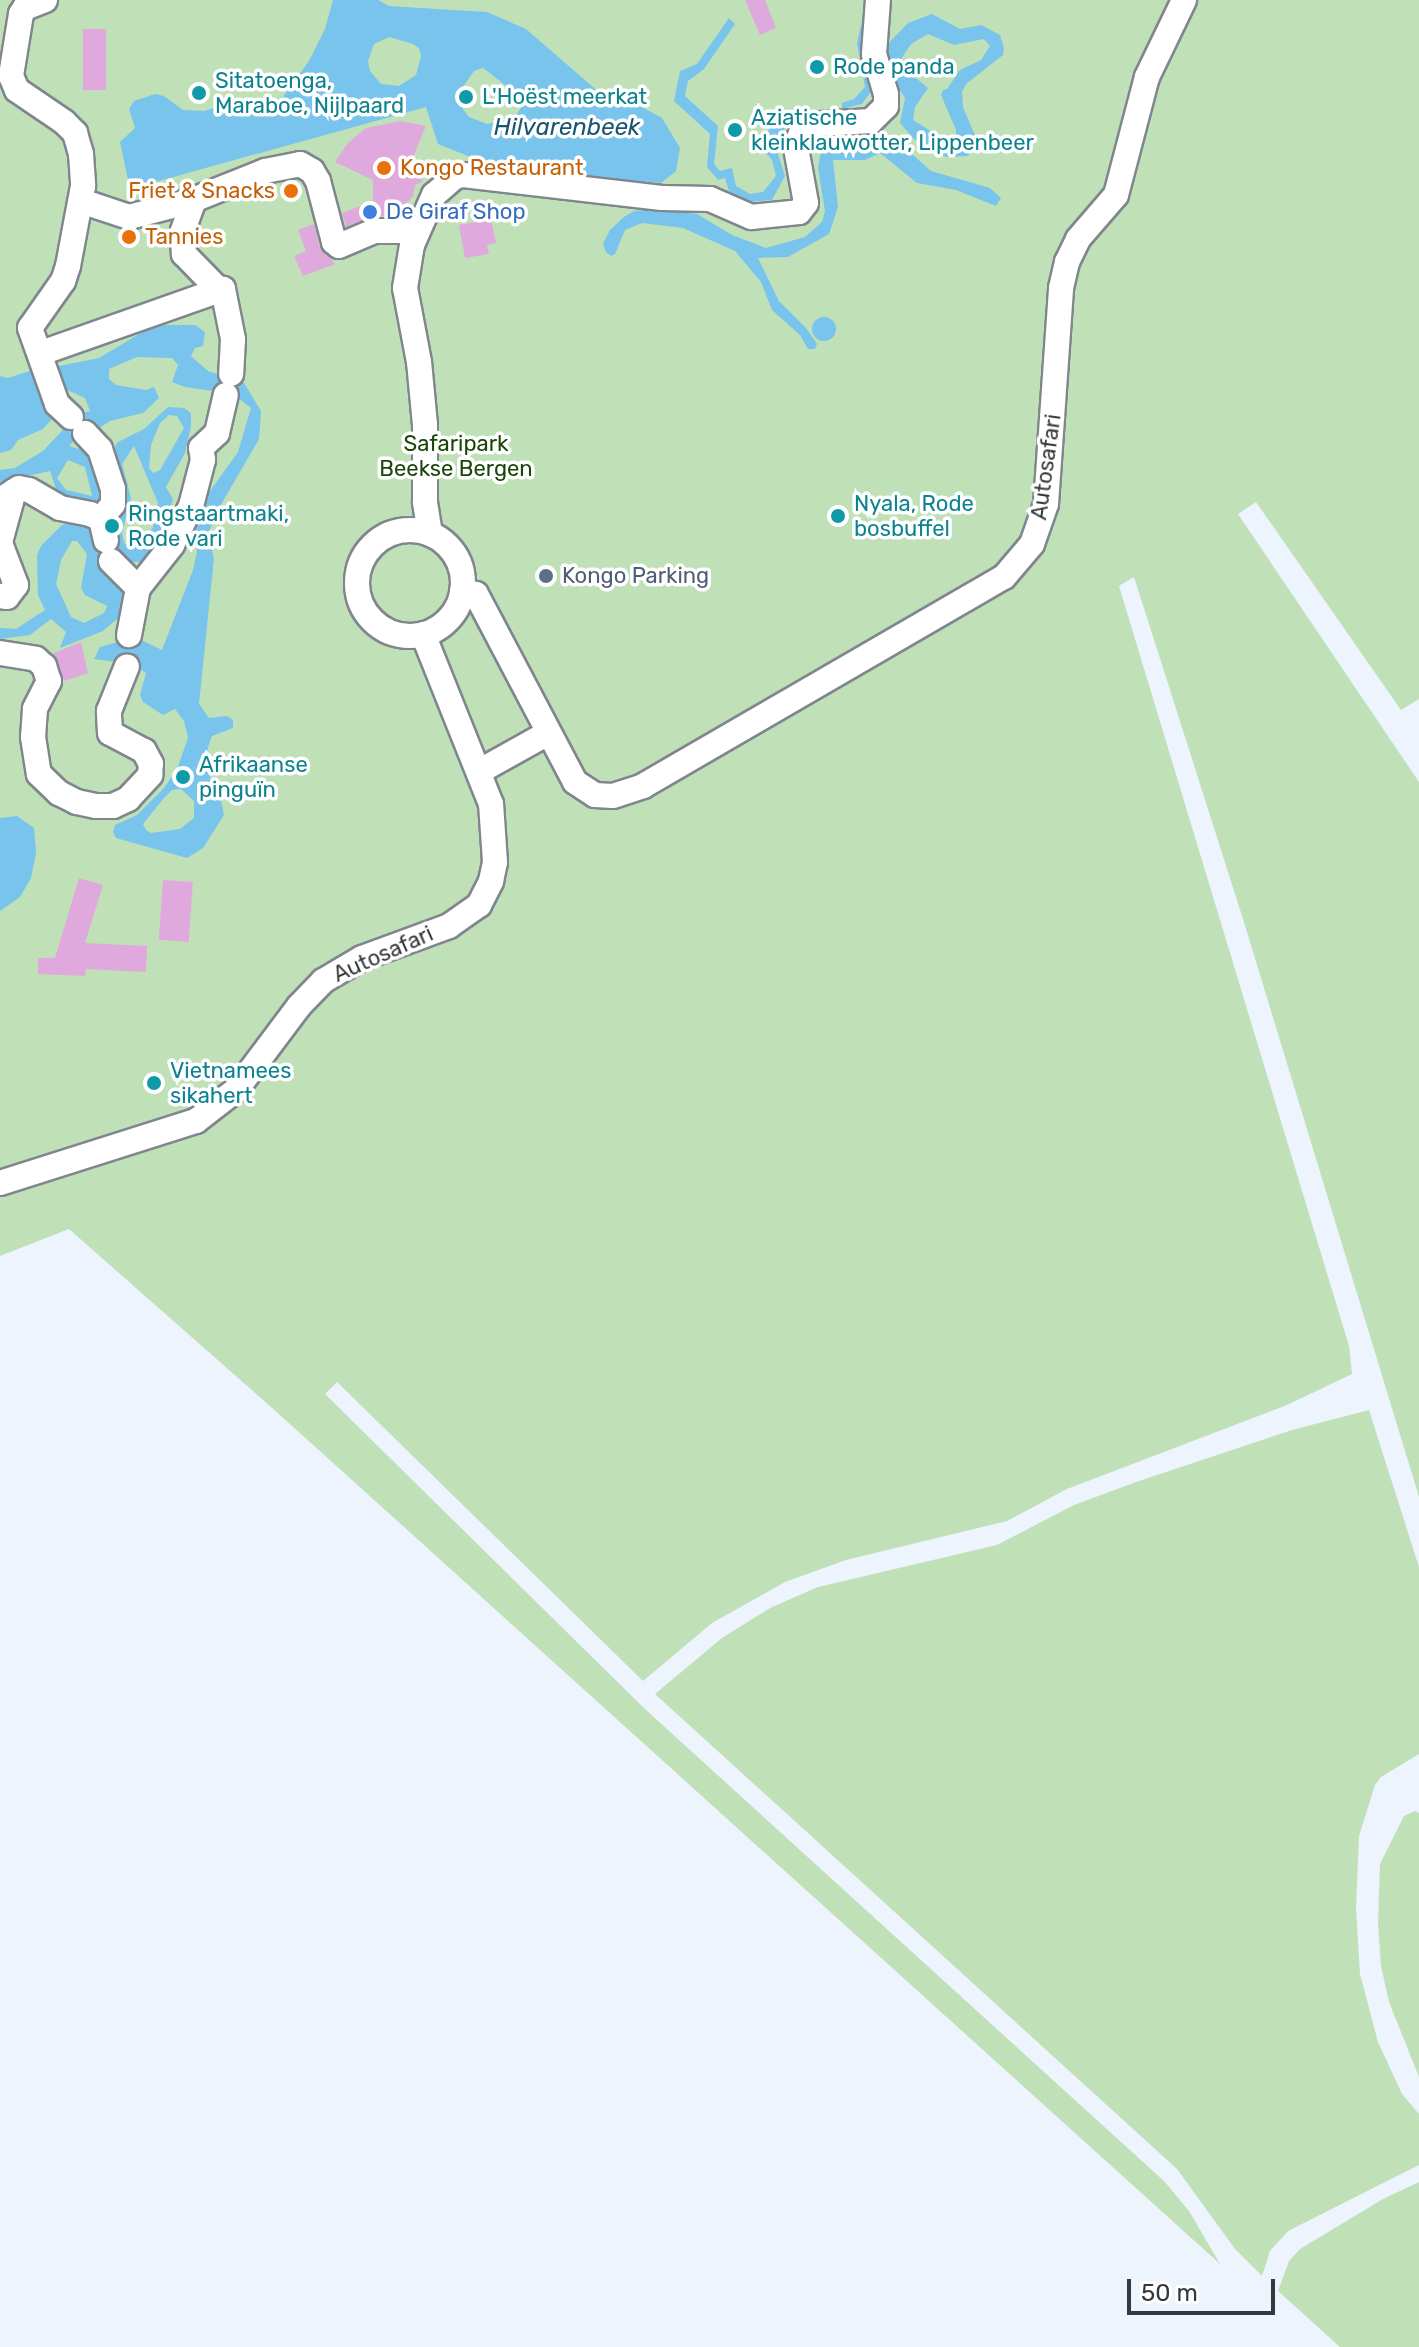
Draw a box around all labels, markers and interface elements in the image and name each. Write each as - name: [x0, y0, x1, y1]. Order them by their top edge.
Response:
- place label: Rode panda: [833, 54, 955, 80]
- marker: Rode panda: [808, 58, 826, 76]
- place label: Sitatoenga, Maraboe, Nijlpaard: [215, 67, 404, 118]
- marker: Sitatoenga, Maraboe, Nijlpaard: [190, 84, 208, 102]
- place label: L'Hoëst meerkat: [482, 84, 647, 110]
- marker: L'Hoëst meerkat: [457, 88, 475, 106]
- place label: Aziatische kleinklauwotter, Lippenbeer: [751, 104, 1034, 156]
- water label: Hilvarenbeek: [494, 114, 640, 142]
- marker: Aziatische kleinklauwotter, Lippenbeer: [726, 121, 744, 139]
- place label: Kongo Restaurant: [400, 155, 584, 181]
- marker: Kongo Restaurant: [375, 159, 393, 177]
- place label: Friet & Snacks: [128, 178, 275, 204]
- marker: Friet & Snacks: [282, 182, 300, 200]
- place label: De Giraf Shop: [386, 199, 526, 225]
- marker: De Giraf Shop: [361, 203, 379, 221]
- place label: Tannies: [145, 224, 223, 250]
- marker: Tannies: [120, 228, 138, 246]
- street label: Autosafari: [1026, 412, 1066, 522]
- park label: Safaripark Beekse Bergen: [379, 430, 533, 482]
- place label: Nyala, Rode bosbuffel: [854, 490, 974, 542]
- place label: Ringstaartmaki, Rode vari: [128, 500, 289, 552]
- marker: Nyala, Rode bosbuffel: [829, 507, 847, 525]
- marker: Ringstaartmaki, Rode vari: [103, 517, 121, 535]
- place label: Kongo Parking: [562, 563, 709, 589]
- marker: Kongo Parking: [537, 567, 555, 585]
- place label: Afrikaanse pinguïn: [199, 751, 308, 802]
- marker: Afrikaanse pinguïn: [174, 768, 192, 786]
- street label: Autosafari: [329, 920, 437, 988]
- place label: Vietnamees sikahert: [170, 1057, 291, 1108]
- marker: Vietnamees sikahert: [145, 1074, 163, 1092]
- scale bar: [1131, 2263, 1279, 2313]
- text: 50 m: [1141, 2279, 1198, 2307]

